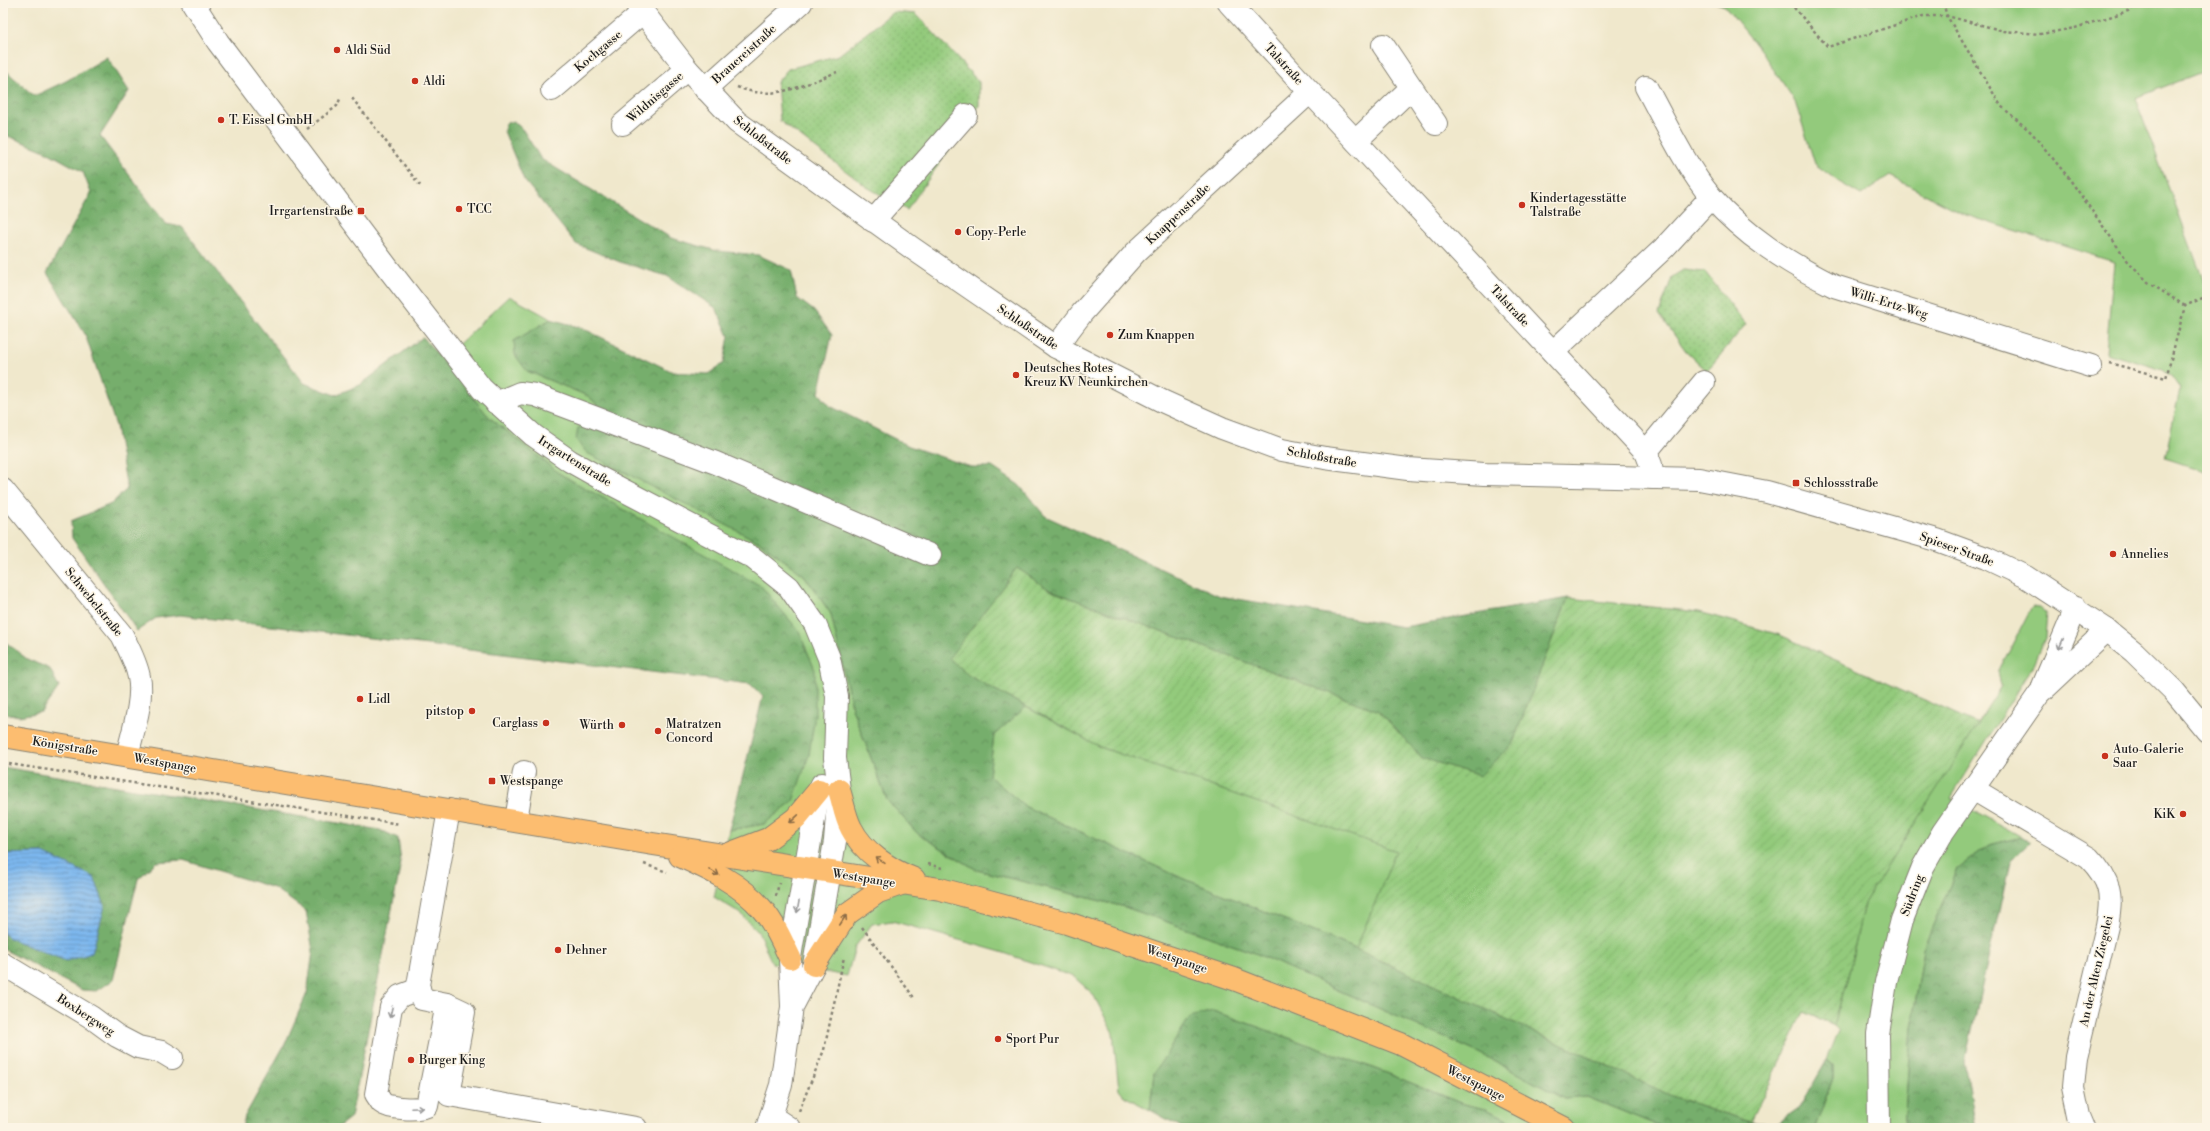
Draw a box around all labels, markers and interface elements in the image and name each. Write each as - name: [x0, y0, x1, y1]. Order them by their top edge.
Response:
- street label: Brauereistraße: [708, 22, 780, 88]
- street label: Kochgasse: [572, 27, 625, 76]
- street label: Talstraße: [1261, 40, 1306, 88]
- place label: Aldi Süd: [344, 43, 391, 58]
- marker: Aldi Süd: [332, 45, 342, 55]
- street label: Wildnisgasse: [623, 69, 687, 127]
- place label: Aldi: [422, 74, 446, 89]
- marker: Aldi: [410, 76, 420, 86]
- place label: T. Eissel GmbH: [229, 113, 313, 128]
- street label: Schloßstraße: [730, 113, 795, 168]
- marker: T. Eissel GmbH: [216, 115, 226, 125]
- street label: Knappenstraße: [1143, 181, 1214, 248]
- place label: Kindertagesstätte Talstraße: [1530, 191, 1626, 220]
- marker: Kindertagesstätte Talstraße: [1517, 200, 1527, 210]
- place label: TCC: [467, 202, 492, 217]
- place label: Irrgartenstraße: [269, 204, 353, 219]
- marker: TCC: [454, 204, 464, 214]
- marker: Irrgartenstraße: [356, 206, 366, 216]
- place label: Copy-Perle: [966, 225, 1026, 240]
- marker: Copy-Perle: [953, 227, 963, 237]
- street label: Talstraße: [1487, 283, 1532, 330]
- street label: Willi-Ertz-Weg: [1847, 284, 1930, 323]
- street label: Schloßstraße: [994, 301, 1061, 353]
- place label: Zum Knappen: [1118, 328, 1195, 343]
- marker: Zum Knappen: [1105, 330, 1115, 340]
- place label: Deutsches Rotes Kreuz KV Neunkirchen: [1024, 361, 1148, 390]
- marker: Deutsches Rotes Kreuz KV Neunkirchen: [1011, 370, 1021, 380]
- street label: Irrgartenstraße: [535, 433, 614, 490]
- street label: Schloßstraße: [1286, 444, 1358, 471]
- place label: Schlossstraße: [1804, 476, 1878, 491]
- marker: Schlossstraße: [1791, 478, 1801, 488]
- street label: Spieser Straße: [1918, 529, 1996, 570]
- place label: Annelies: [2120, 547, 2168, 562]
- marker: Annelies: [2108, 549, 2118, 559]
- street label: Schwebelstraße: [61, 565, 126, 640]
- one-way arrow: [2057, 637, 2064, 649]
- place label: Lidl: [368, 692, 391, 707]
- marker: Lidl: [355, 694, 365, 704]
- place label: pitstop: [426, 704, 464, 719]
- marker: pitstop: [467, 706, 477, 716]
- place label: Carglass: [492, 716, 538, 731]
- place label: Matratzen Concord: [666, 717, 721, 746]
- marker: Carglass: [541, 718, 551, 728]
- place label: Würth: [579, 718, 614, 733]
- marker: Würth: [617, 720, 627, 730]
- marker: Matratzen Concord: [653, 726, 663, 736]
- street label: Königstraße: [31, 734, 99, 759]
- place label: Auto-Galerie Saar: [2112, 742, 2184, 771]
- street label: Westspange: [131, 750, 197, 776]
- marker: Auto-Galerie Saar: [2100, 751, 2110, 761]
- place label: Westspange: [499, 774, 563, 789]
- marker: Westspange: [487, 776, 497, 786]
- place label: KiK: [2154, 807, 2176, 822]
- marker: KiK: [2178, 809, 2188, 819]
- one-way arrow: [789, 815, 799, 824]
- one-way arrow: [875, 856, 886, 864]
- street label: Westspange: [830, 866, 896, 891]
- one-way arrow: [708, 868, 719, 876]
- street label: Südring: [1898, 872, 1928, 918]
- one-way arrow: [794, 900, 802, 913]
- one-way arrow: [839, 914, 847, 926]
- street label: An der Alten Ziegelei: [2076, 914, 2117, 1029]
- street label: Westspange: [1144, 942, 1209, 977]
- place label: Dehner: [566, 943, 607, 958]
- marker: Dehner: [553, 945, 563, 955]
- street label: Boxbergweg: [53, 991, 118, 1040]
- one-way arrow: [386, 1006, 394, 1019]
- place label: Sport Pur: [1006, 1032, 1059, 1047]
- marker: Sport Pur: [993, 1034, 1003, 1044]
- place label: Burger King: [418, 1053, 486, 1068]
- marker: Burger King: [406, 1055, 416, 1065]
- street label: Westspange: [1443, 1062, 1507, 1105]
- one-way arrow: [410, 1104, 423, 1111]

